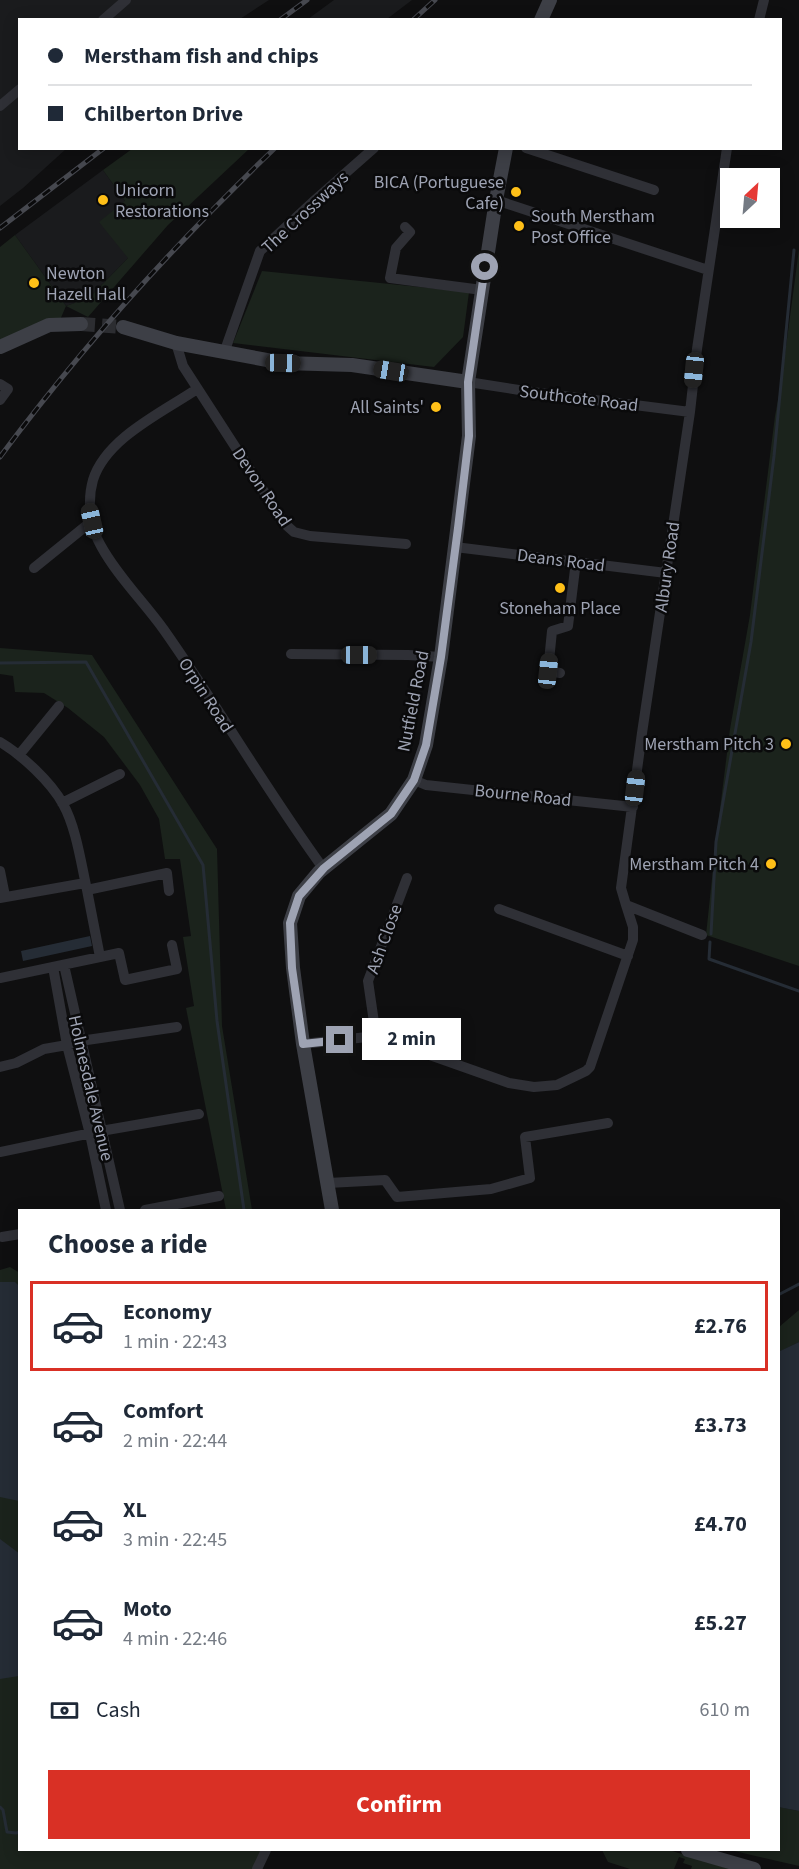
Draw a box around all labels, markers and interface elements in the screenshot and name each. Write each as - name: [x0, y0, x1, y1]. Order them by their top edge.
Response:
- text: Merstham fish and chips: [84, 40, 319, 72]
- text: Chilberton Drive: [84, 98, 243, 130]
- street label: The Crossways: [256, 165, 354, 259]
- north arrow: [720, 168, 780, 228]
- map controls: [720, 168, 780, 228]
- place label: BICA (Portuguese Cafe): [374, 170, 504, 216]
- place label: Unicorn Restorations: [115, 178, 209, 224]
- marker: BICA (Portuguese Cafe): [509, 185, 523, 199]
- marker: Unicorn Restorations: [96, 193, 110, 207]
- place label: South Merstham Post Office: [531, 204, 655, 250]
- marker: South Merstham Post Office: [512, 219, 526, 233]
- route start: [471, 253, 498, 280]
- place label: Newton Hazell Hall: [46, 261, 126, 307]
- marker: Newton Hazell Hall: [27, 276, 41, 290]
- car: [683, 351, 705, 389]
- car: [265, 354, 301, 372]
- car: [372, 359, 410, 383]
- street label: Southcote Road: [518, 379, 640, 418]
- place label: All Saints': [351, 395, 424, 420]
- marker: All Saints': [429, 400, 443, 414]
- street label: Devon Road: [226, 443, 297, 532]
- car: [79, 501, 105, 541]
- street label: Albury Road: [649, 520, 686, 614]
- street label: Deans Road: [516, 543, 606, 578]
- marker: Stoneham Place: [553, 581, 567, 595]
- place label: Stoneham Place: [499, 596, 621, 621]
- car: [341, 646, 377, 664]
- street label: Nutfield Road: [391, 648, 436, 754]
- car: [537, 652, 559, 690]
- street label: Orpin Road: [172, 653, 239, 738]
- place label: Merstham Pitch 3: [644, 732, 774, 757]
- marker: Merstham Pitch 3: [779, 737, 793, 751]
- car: [624, 769, 646, 807]
- street label: Bourne Road: [473, 778, 573, 813]
- place label: Merstham Pitch 4: [629, 852, 759, 877]
- marker: Merstham Pitch 4: [764, 857, 778, 871]
- street label: Ash Close: [360, 901, 409, 977]
- street label: Holmesdale Avenue: [62, 1013, 119, 1164]
- callout: 2 min: [361, 1019, 460, 1061]
- text: 2 min: [387, 1025, 436, 1053]
- route end: [326, 1026, 353, 1053]
- text: Choose a ride: [48, 1225, 208, 1264]
- text: Economy: [123, 1296, 212, 1328]
- icon: car: [51, 1299, 105, 1353]
- text: £2.76: [694, 1310, 747, 1342]
- text: 1 min · 22:43: [123, 1328, 227, 1356]
- text: Comfort: [123, 1395, 204, 1427]
- icon: car: [51, 1398, 105, 1452]
- text: £3.73: [694, 1409, 747, 1441]
- text: 2 min · 22:44: [123, 1427, 227, 1455]
- text: XL: [123, 1494, 147, 1526]
- icon: car: [51, 1497, 105, 1551]
- text: £4.70: [694, 1508, 747, 1540]
- text: 3 min · 22:45: [123, 1526, 227, 1554]
- text: Moto: [123, 1593, 172, 1625]
- icon: car: [51, 1596, 105, 1650]
- text: £5.27: [694, 1607, 747, 1639]
- text: 4 min · 22:46: [123, 1625, 227, 1653]
- icon: cash: [48, 1694, 81, 1727]
- text: Cash: [96, 1694, 141, 1726]
- text: 610 m: [700, 1696, 750, 1724]
- button: Confirm: [48, 1770, 750, 1839]

